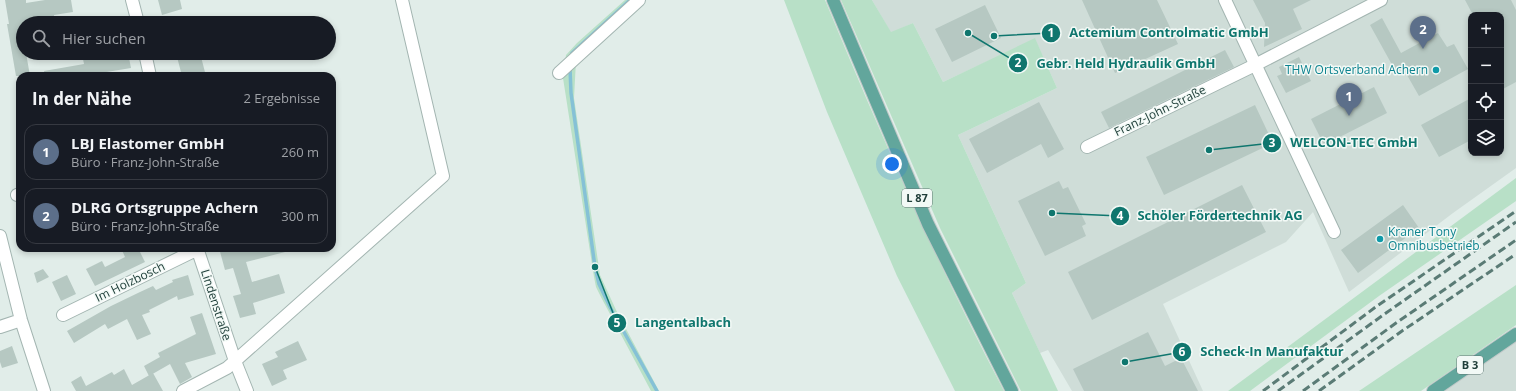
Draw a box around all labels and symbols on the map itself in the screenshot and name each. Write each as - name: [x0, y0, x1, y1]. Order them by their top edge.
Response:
- pin: 2: [1410, 16, 1436, 49]
- callout: Actemium Controlmatic GmbH: [1041, 20, 1276, 45]
- text: Actemium Controlmatic GmbH: [1069, 23, 1269, 41]
- text: 1: [1048, 24, 1054, 41]
- callout: Gebr. Held Hydraulik GmbH: [1008, 51, 1224, 76]
- text: 2: [1015, 54, 1022, 71]
- text: Gebr. Held Hydraulik GmbH: [1036, 54, 1216, 72]
- place label: THW Ortsverband Achern: [1285, 61, 1428, 78]
- marker: THW Ortsverband Achern: [1431, 65, 1441, 75]
- street label: Franz-John-Straße: [1111, 81, 1209, 140]
- pin: 1: [1336, 83, 1362, 116]
- callout: WELCON-TEC GmbH: [1262, 130, 1426, 155]
- text: WELCON-TEC GmbH: [1290, 133, 1418, 151]
- text: 3: [1269, 134, 1276, 151]
- your location: [882, 154, 902, 174]
- road number: L 87: [902, 189, 932, 207]
- callout: Schöler Fördertechnik AG: [1110, 203, 1311, 228]
- text: Schöler Fördertechnik AG: [1137, 206, 1303, 224]
- text: 4: [1117, 207, 1124, 224]
- place label: Kraner Tony Omnibusbetrieb: [1388, 223, 1480, 254]
- marker: Kraner Tony Omnibusbetrieb: [1375, 234, 1385, 244]
- street label: Im Holzbosch: [92, 257, 168, 306]
- street label: Lindenstraße: [197, 267, 236, 343]
- callout: Langentalbach: [607, 310, 739, 335]
- text: Langentalbach: [635, 313, 731, 331]
- text: 5: [614, 314, 621, 331]
- callout: Scheck-In Manufaktur: [1172, 339, 1351, 364]
- text: Scheck-In Manufaktur: [1200, 342, 1344, 360]
- text: 6: [1179, 343, 1186, 360]
- road number: B 3: [1457, 356, 1483, 374]

